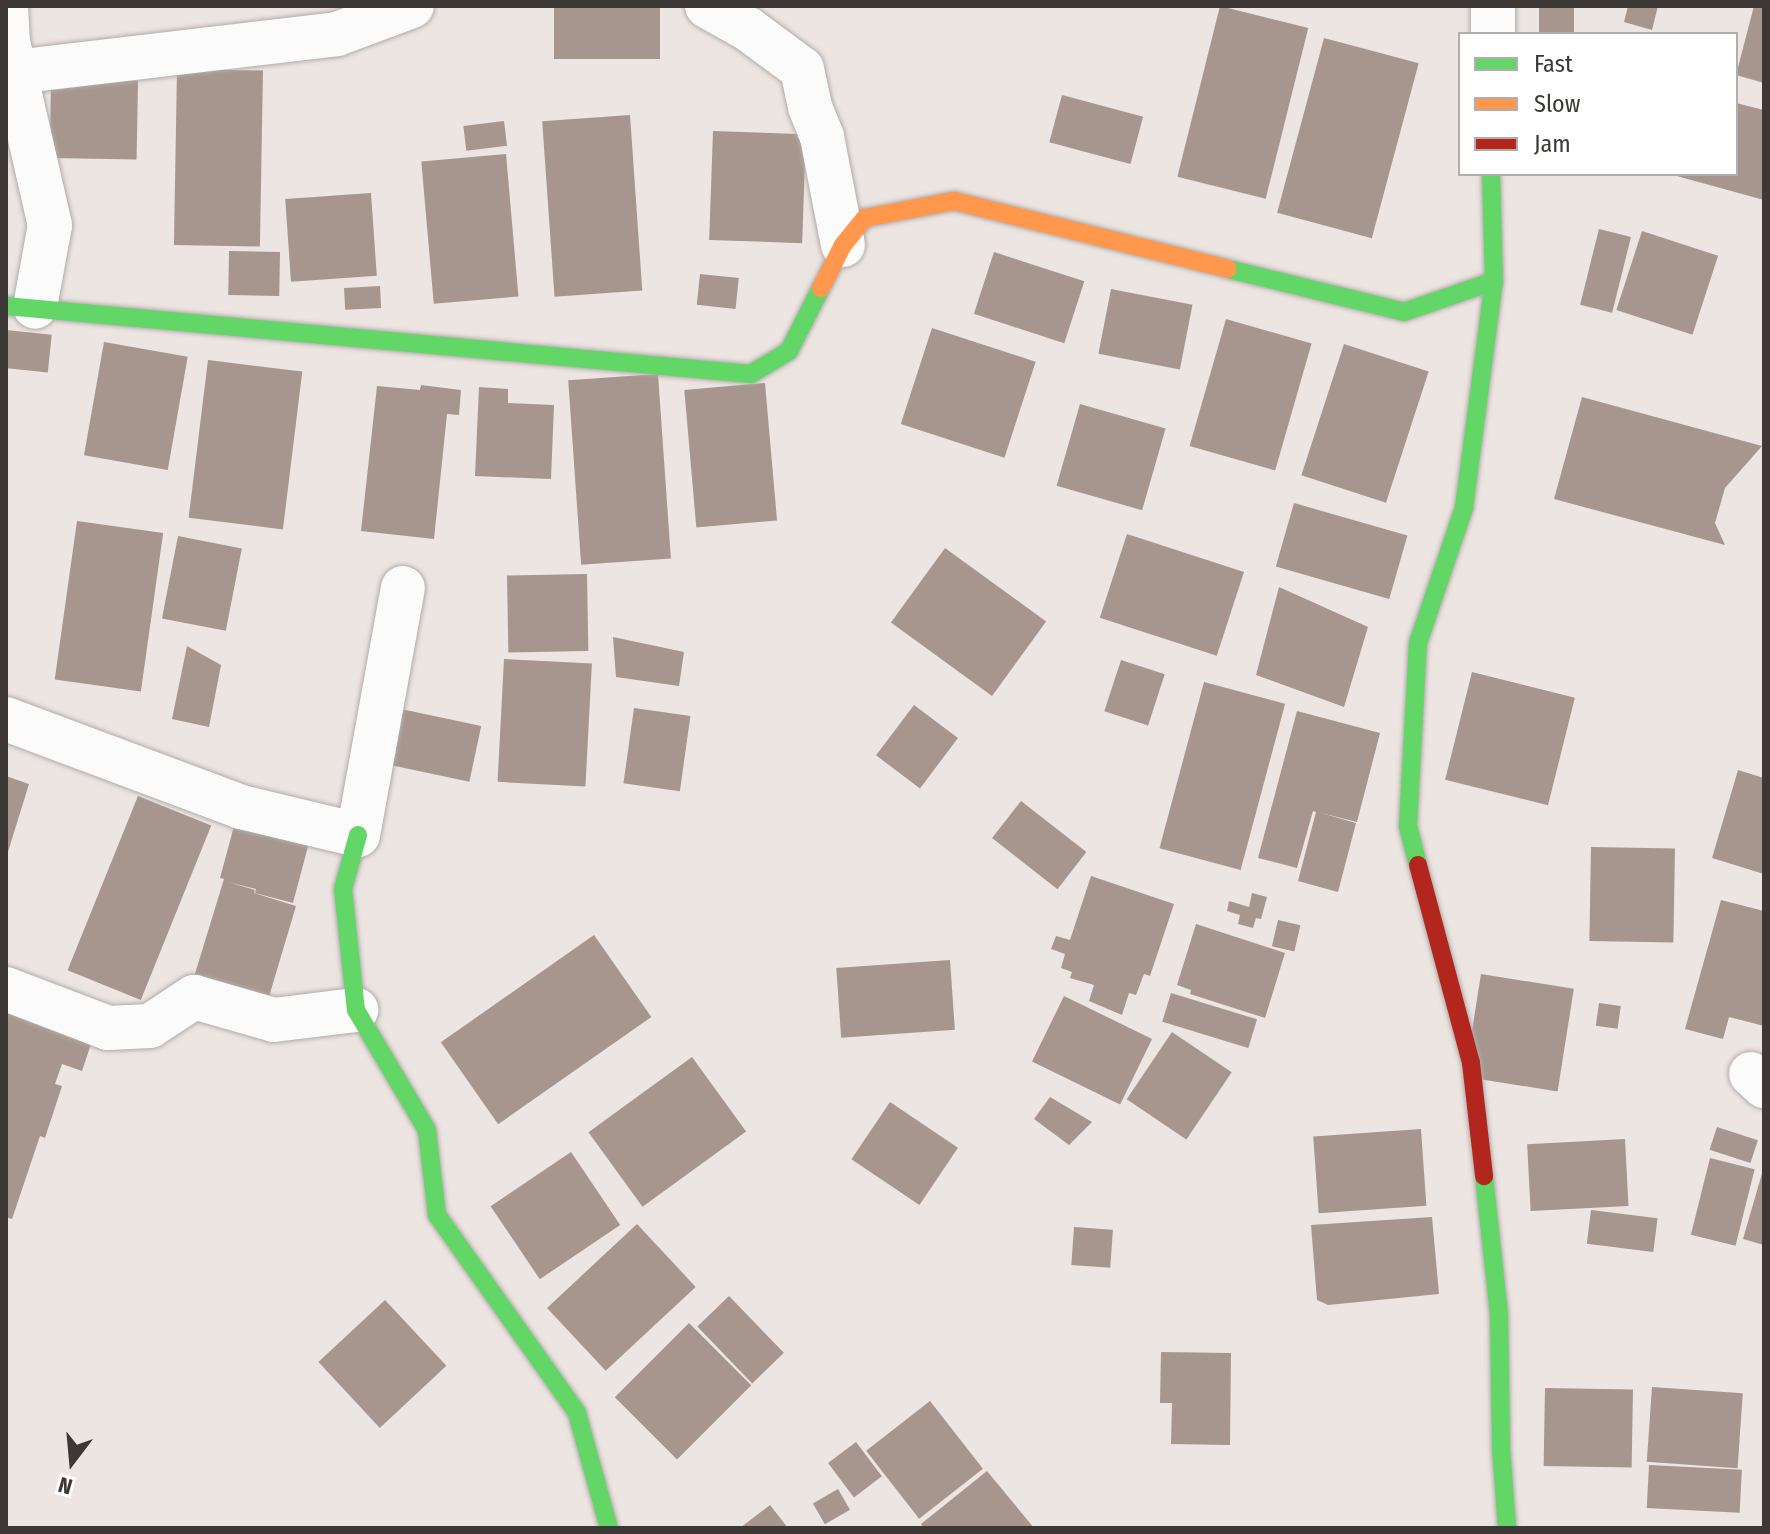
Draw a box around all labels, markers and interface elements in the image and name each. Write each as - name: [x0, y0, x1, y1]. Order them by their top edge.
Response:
- legend: [1458, 32, 1738, 176]
- text: Fast: [1534, 50, 1573, 78]
- text: Slow: [1534, 90, 1580, 118]
- text: Jam: [1534, 130, 1571, 158]
- north arrow: [32, 1422, 112, 1502]
- text: N: [55, 1471, 75, 1500]

